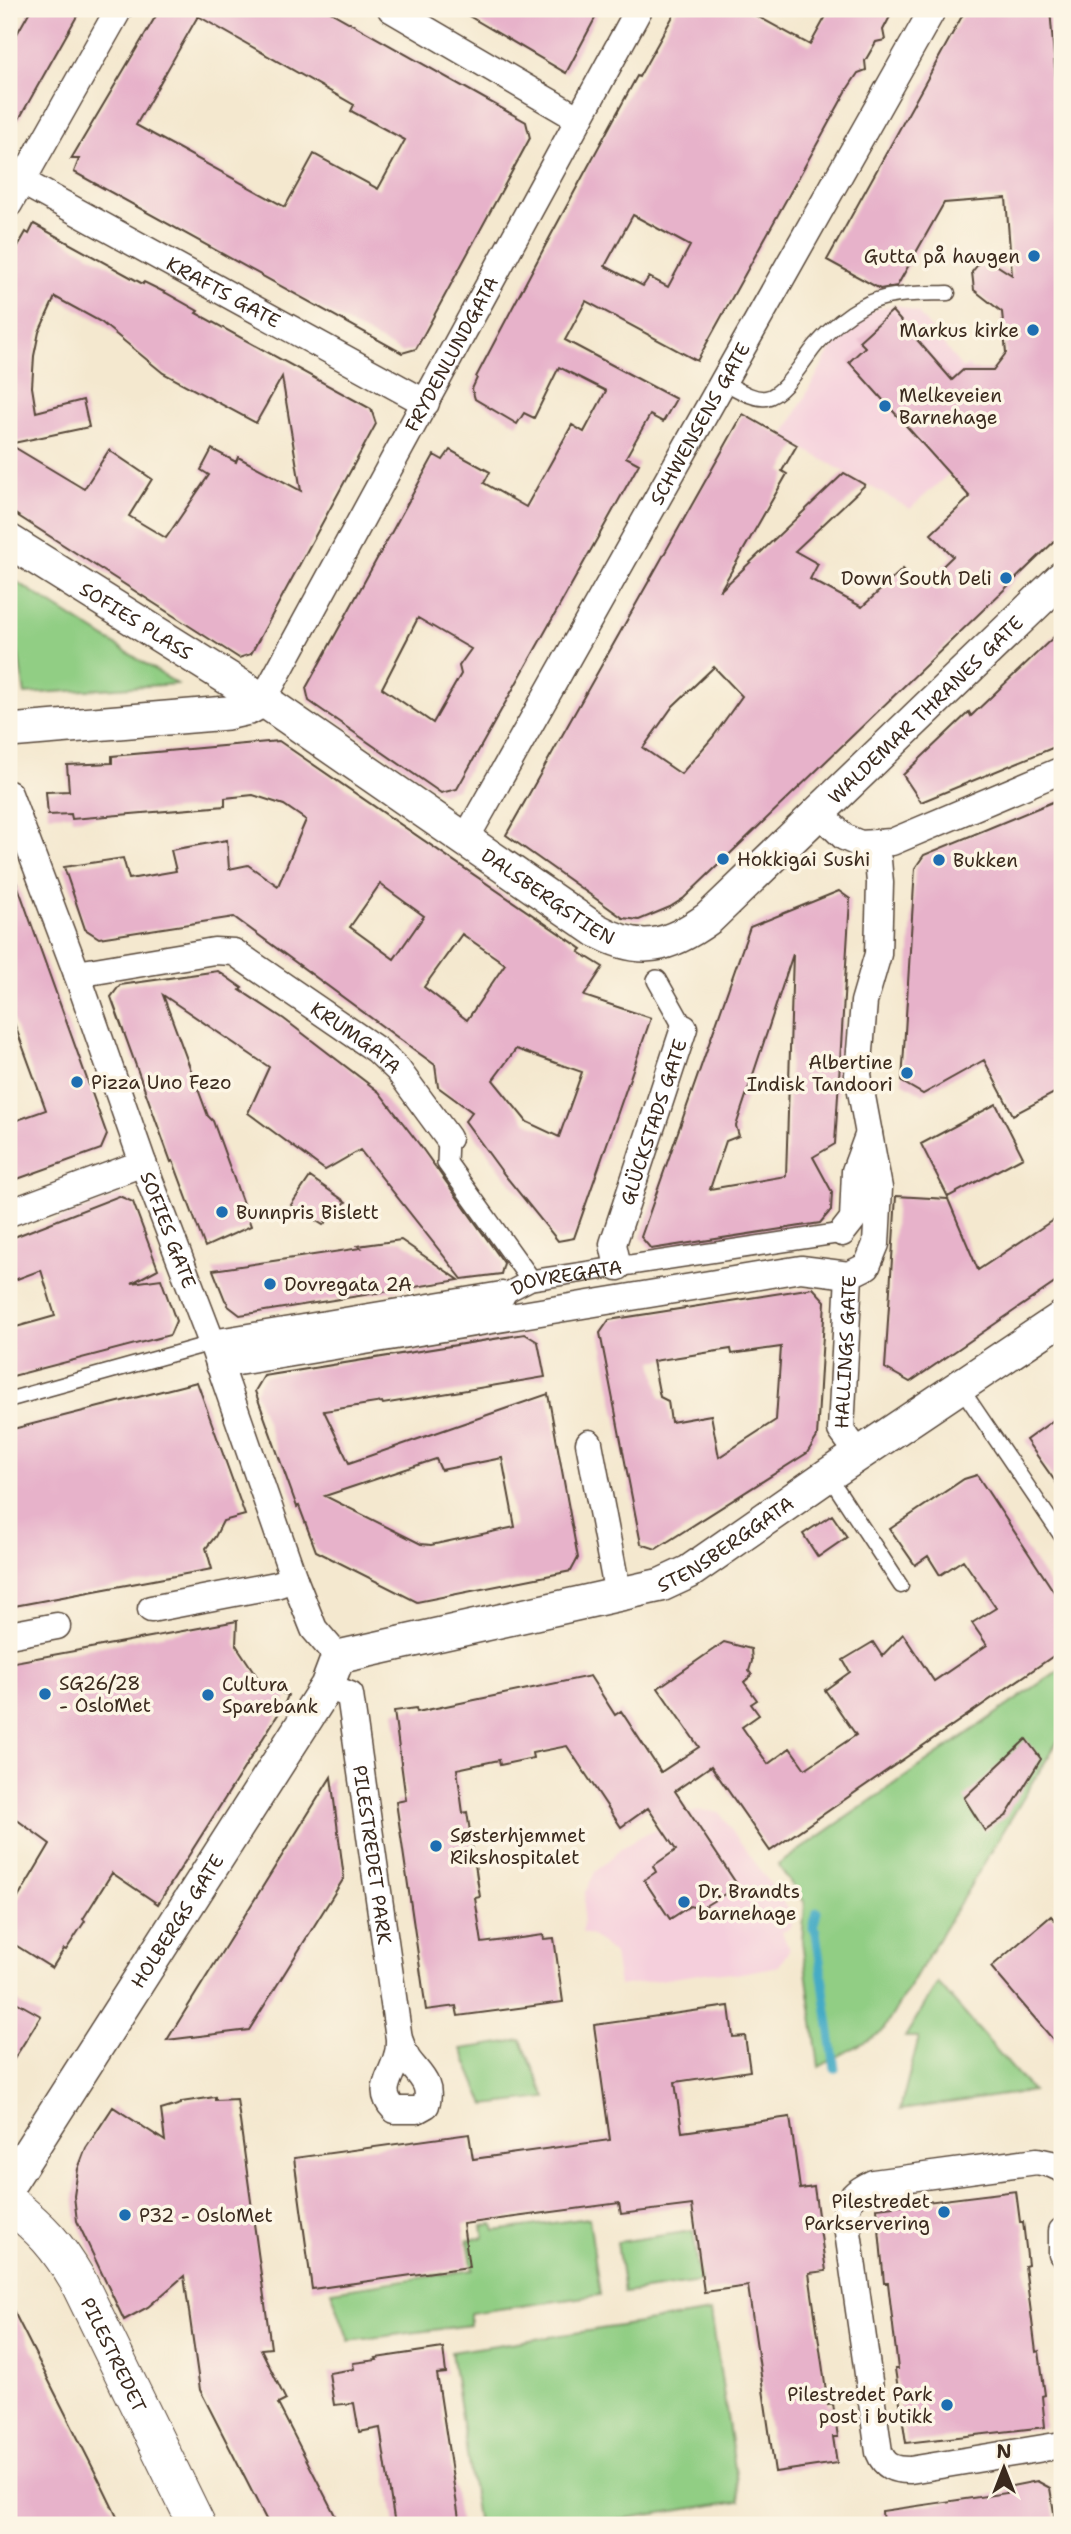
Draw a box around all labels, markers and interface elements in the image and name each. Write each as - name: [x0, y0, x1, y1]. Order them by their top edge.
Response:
- place label: Gutta på haugen: [864, 244, 1020, 269]
- marker: Gutta på haugen: [1026, 248, 1042, 264]
- street label: KRAFTS GATE: [162, 251, 285, 334]
- street label: FRYDENLUNDGATA: [399, 272, 504, 436]
- place label: Markus kirke: [899, 318, 1019, 343]
- marker: Markus kirke: [1025, 322, 1041, 338]
- street label: SCHWENSENS GATE: [644, 338, 756, 510]
- place label: Melkeveien Barnehage: [899, 383, 1002, 430]
- marker: Melkeveien Barnehage: [877, 398, 893, 414]
- place label: Down South Deli: [841, 566, 992, 591]
- marker: Down South Deli: [998, 570, 1014, 586]
- street label: SOFIES PLASS: [75, 576, 197, 666]
- street label: WALDEMAR THRANES GATE: [823, 610, 1028, 810]
- street label: DALSBERGSTIEN: [476, 843, 619, 951]
- place label: Hokkigai Sushi: [737, 847, 870, 872]
- place label: Bukken: [953, 848, 1018, 873]
- marker: Hokkigai Sushi: [715, 851, 731, 867]
- marker: Bukken: [931, 852, 947, 868]
- street label: KRUMGATA: [306, 996, 406, 1080]
- street label: GLÜCKSTADS GATE: [615, 1036, 693, 1208]
- place label: Albertine Indisk Tandoori: [747, 1050, 893, 1097]
- marker: Albertine Indisk Tandoori: [899, 1065, 915, 1081]
- place label: Pizza Uno Fezo: [91, 1070, 231, 1095]
- marker: Pizza Uno Fezo: [69, 1074, 85, 1090]
- street label: SOFIES GATE: [134, 1168, 202, 1292]
- place label: Bunnpris Bislett: [236, 1200, 379, 1225]
- marker: Bunnpris Bislett: [214, 1204, 230, 1220]
- street label: DOVREGATA: [507, 1254, 624, 1301]
- place label: Dovregata 2A: [284, 1272, 412, 1297]
- street label: HALLINGS GATE: [829, 1275, 862, 1429]
- marker: Dovregata 2A: [262, 1276, 278, 1292]
- street label: STENSBERGGATA: [653, 1491, 799, 1598]
- place label: SG26/28 - OsloMet: [59, 1671, 151, 1718]
- place label: Cultura Sparebank: [222, 1672, 318, 1719]
- marker: SG26/28 - OsloMet: [37, 1686, 53, 1702]
- marker: Cultura Sparebank: [200, 1687, 216, 1703]
- street label: PILESTREDET PARK: [347, 1763, 397, 1946]
- place label: Søsterhjemmet Rikshospitalet: [450, 1823, 586, 1870]
- marker: Søsterhjemmet Rikshospitalet: [428, 1838, 444, 1854]
- street label: HOLBERGS GATE: [125, 1849, 229, 1993]
- place label: Dr. Brandts barnehage: [698, 1879, 800, 1926]
- marker: Dr. Brandts barnehage: [676, 1894, 692, 1910]
- place label: Pilestredet Parkservering: [804, 2189, 930, 2236]
- place label: P32 - OsloMet: [139, 2203, 273, 2228]
- marker: Pilestredet Parkservering: [936, 2204, 952, 2220]
- marker: P32 - OsloMet: [117, 2207, 133, 2223]
- street label: PILESTREDET: [75, 2293, 152, 2417]
- place label: Pilestredet Park post i butikk: [787, 2382, 933, 2429]
- marker: Pilestredet Park post i butikk: [939, 2397, 955, 2413]
- north arrow: [970, 2432, 1040, 2502]
- text: N: [996, 2439, 1012, 2464]

